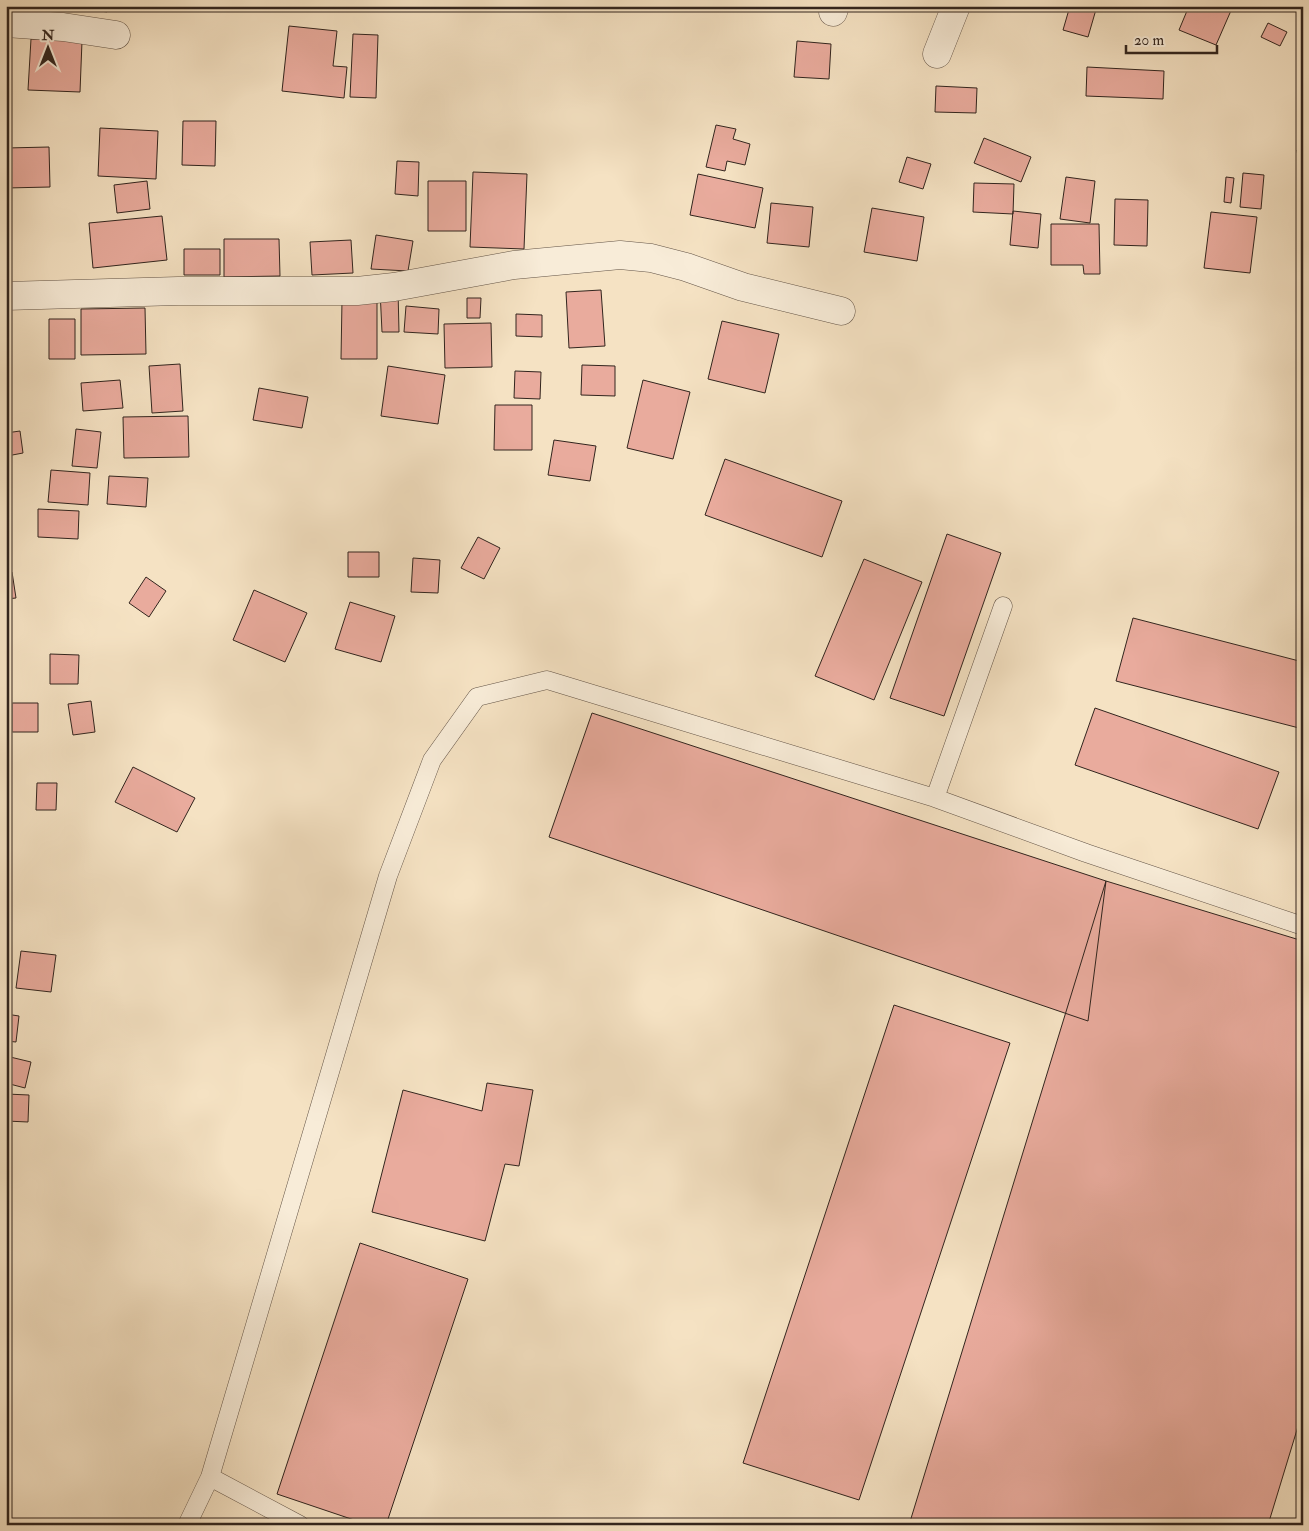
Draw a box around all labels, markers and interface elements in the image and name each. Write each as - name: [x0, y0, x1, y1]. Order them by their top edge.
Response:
- north arrow: [22, 22, 72, 72]
- scale bar: [1126, 22, 1218, 54]
- text: N: [41, 27, 55, 44]
- text: 20 m: [1134, 31, 1164, 50]

